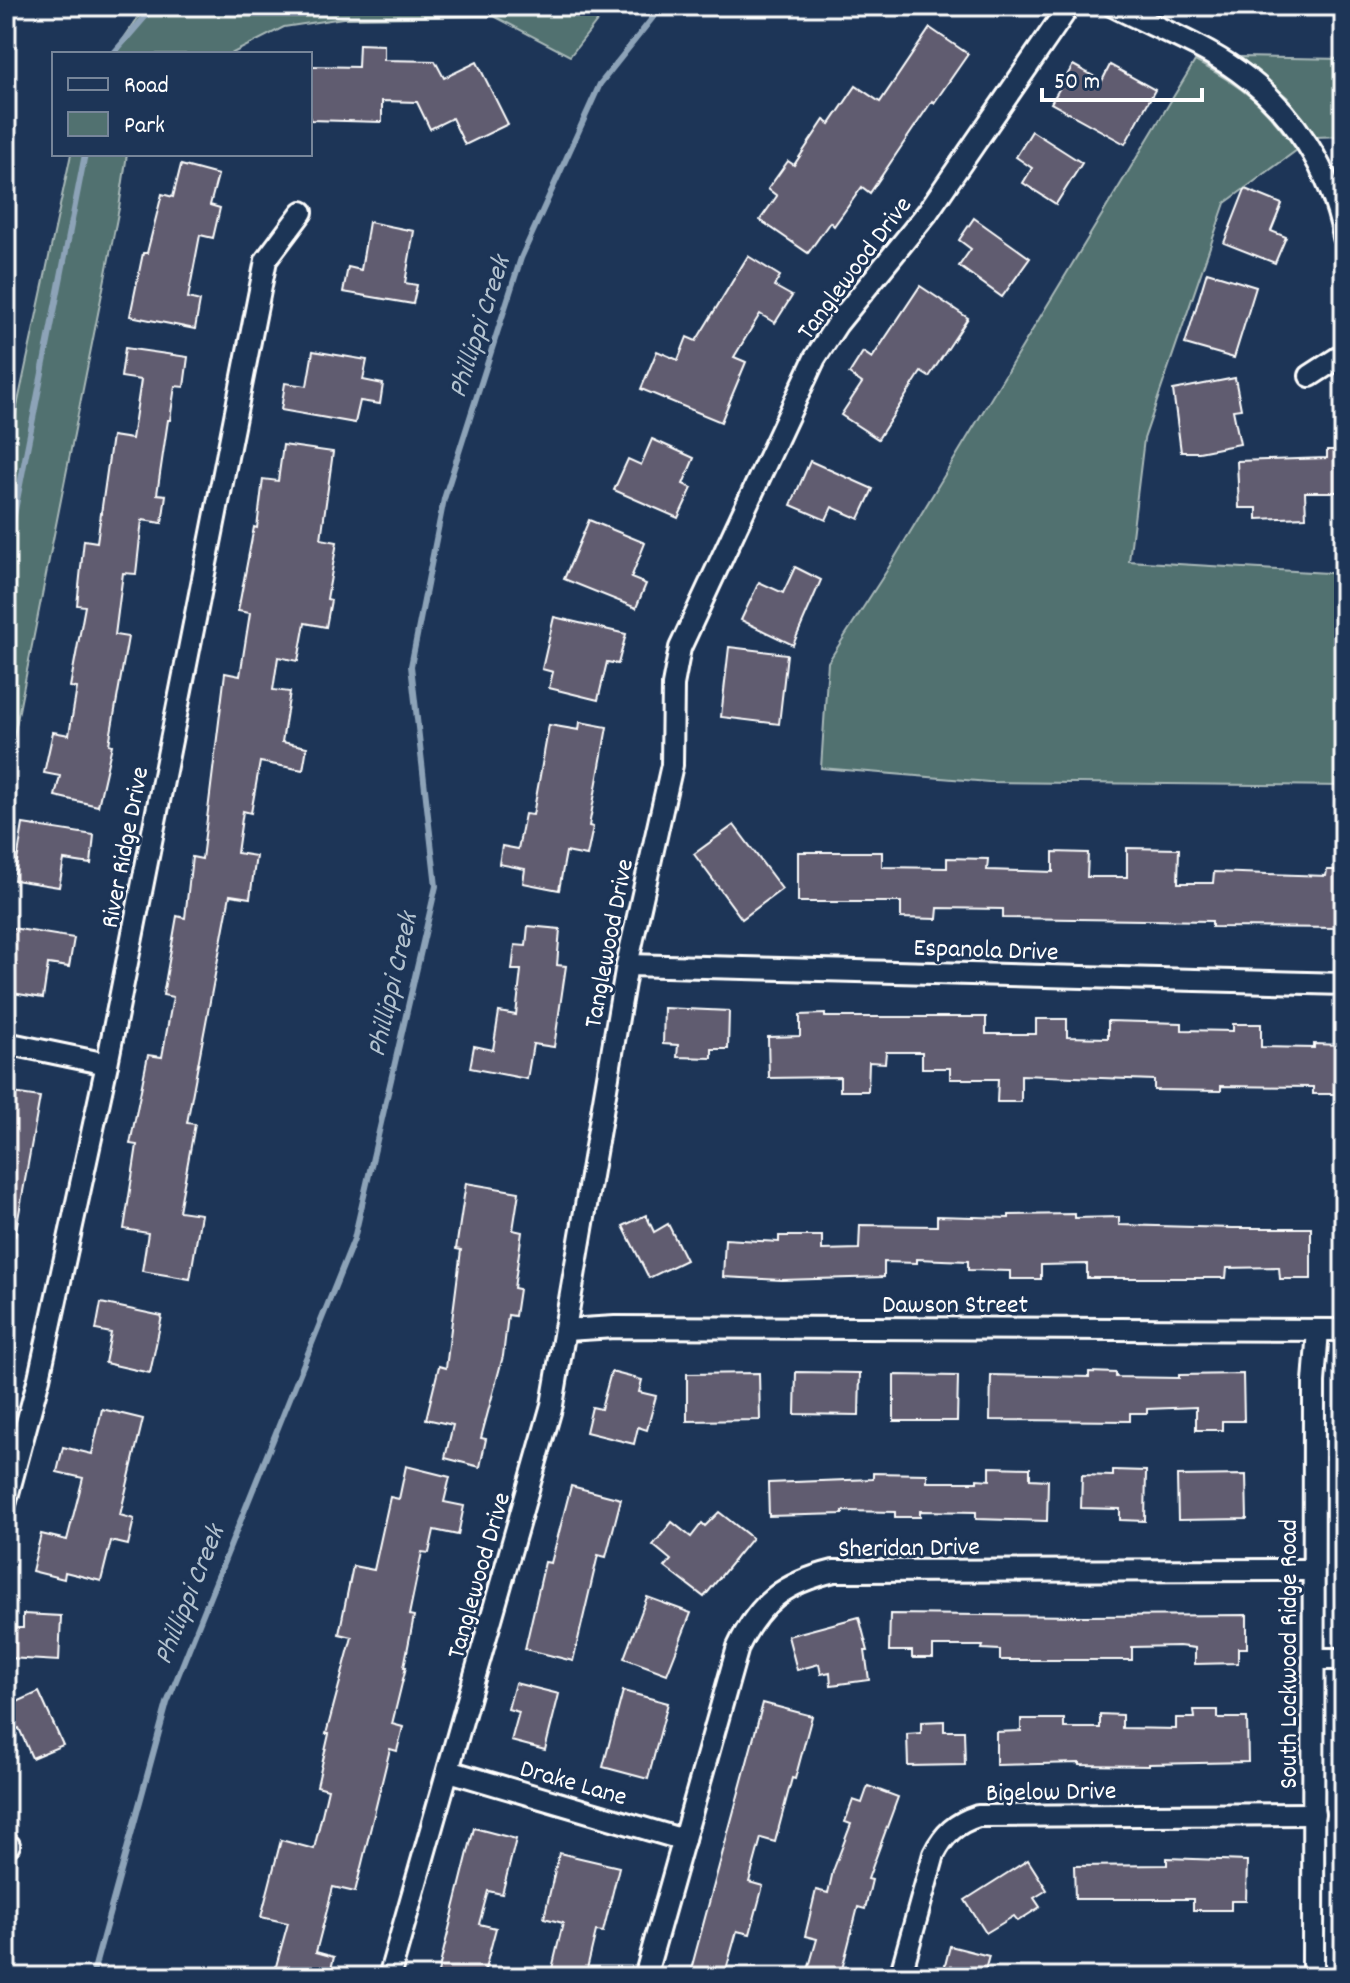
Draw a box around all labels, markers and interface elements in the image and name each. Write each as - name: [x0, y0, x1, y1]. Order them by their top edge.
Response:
- legend: [52, 52, 312, 156]
- scale bar: [1042, 52, 1202, 102]
- text: 50 m: [1054, 66, 1100, 100]
- text: Road: [124, 70, 169, 104]
- text: Park: [124, 110, 165, 144]
- street label: Tanglewood Drive: [789, 189, 922, 349]
- water label: Phillippi Creek: [440, 249, 524, 404]
- street label: River Ridge Drive: [93, 764, 160, 932]
- street label: Tanglewood Drive: [576, 856, 645, 1032]
- water label: Phillippi Creek: [359, 907, 431, 1061]
- street label: Espanola Drive: [913, 930, 1059, 973]
- street label: Dawson Street: [882, 1288, 1028, 1325]
- street label: Tanglewood Drive: [439, 1488, 522, 1664]
- water label: Phillippi Creek: [146, 1518, 239, 1671]
- street label: South Lockwood Ridge Road: [1272, 1519, 1309, 1789]
- street label: Sheridan Drive: [838, 1530, 980, 1569]
- street label: Drake Lane: [515, 1751, 631, 1817]
- street label: Bigelow Drive: [986, 1774, 1117, 1813]

